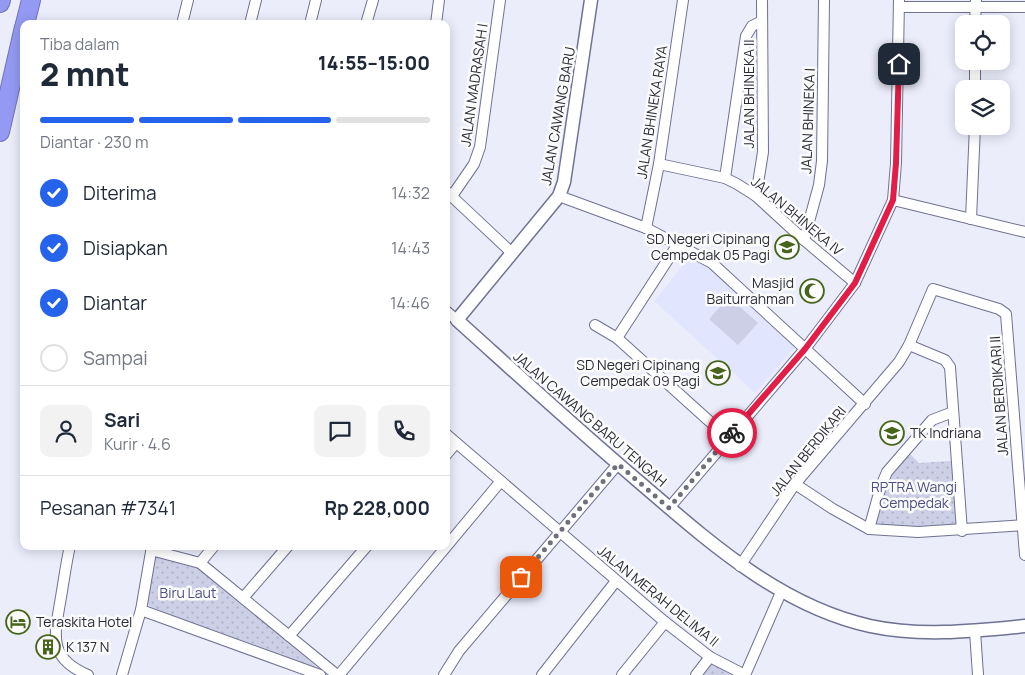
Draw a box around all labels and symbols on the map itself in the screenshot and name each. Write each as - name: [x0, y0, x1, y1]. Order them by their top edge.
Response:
- street label: JALAN MADRASAH I: [455, 22, 492, 148]
- street label: JALAN BHINEKA II: [739, 40, 758, 149]
- pin: [878, 43, 920, 85]
- street label: JALAN BHINEKA RAYA: [632, 44, 671, 180]
- street label: JALAN CAWANG BARU: [536, 45, 579, 187]
- street label: JALAN BHINEKA I: [796, 68, 819, 174]
- street label: JALAN BHINEKA IV: [747, 172, 848, 260]
- place label: SD Negeri Cipinang Cempedak 05 Pagi: [646, 229, 770, 264]
- school or university icon: SD Negeri Cipinang Cempedak 05 Pagi: [774, 234, 800, 260]
- place label: Masjid Baiturrahman: [707, 273, 794, 308]
- mosque icon: Masjid Baiturrahman: [799, 278, 825, 304]
- street label: JALAN BERDIKARI II: [985, 335, 1012, 457]
- street label: JALAN CAWANG BARU TENGAH: [510, 347, 671, 490]
- place label: SD Negeri Cipinang Cempedak 09 Pagi: [576, 355, 700, 390]
- school or university icon: SD Negeri Cipinang Cempedak 09 Pagi: [705, 360, 731, 386]
- street label: JALAN BERDIKARI: [765, 402, 850, 500]
- courier: [707, 408, 757, 458]
- school or university icon: TK Indriana: [879, 420, 905, 446]
- place label: TK Indriana: [910, 423, 981, 442]
- park label: RPTRA Wangi Cempedak: [871, 477, 957, 512]
- street label: JALAN MERAH DELIMA II: [594, 541, 723, 651]
- pin: [500, 556, 542, 598]
- park label: Biru Laut: [160, 583, 217, 602]
- hotel icon: Teraskita Hotel: [5, 609, 31, 635]
- place label: Teraskita Hotel: [36, 612, 132, 631]
- building icon: K 137 N: [35, 634, 61, 660]
- place label: K 137 N: [66, 637, 109, 656]

